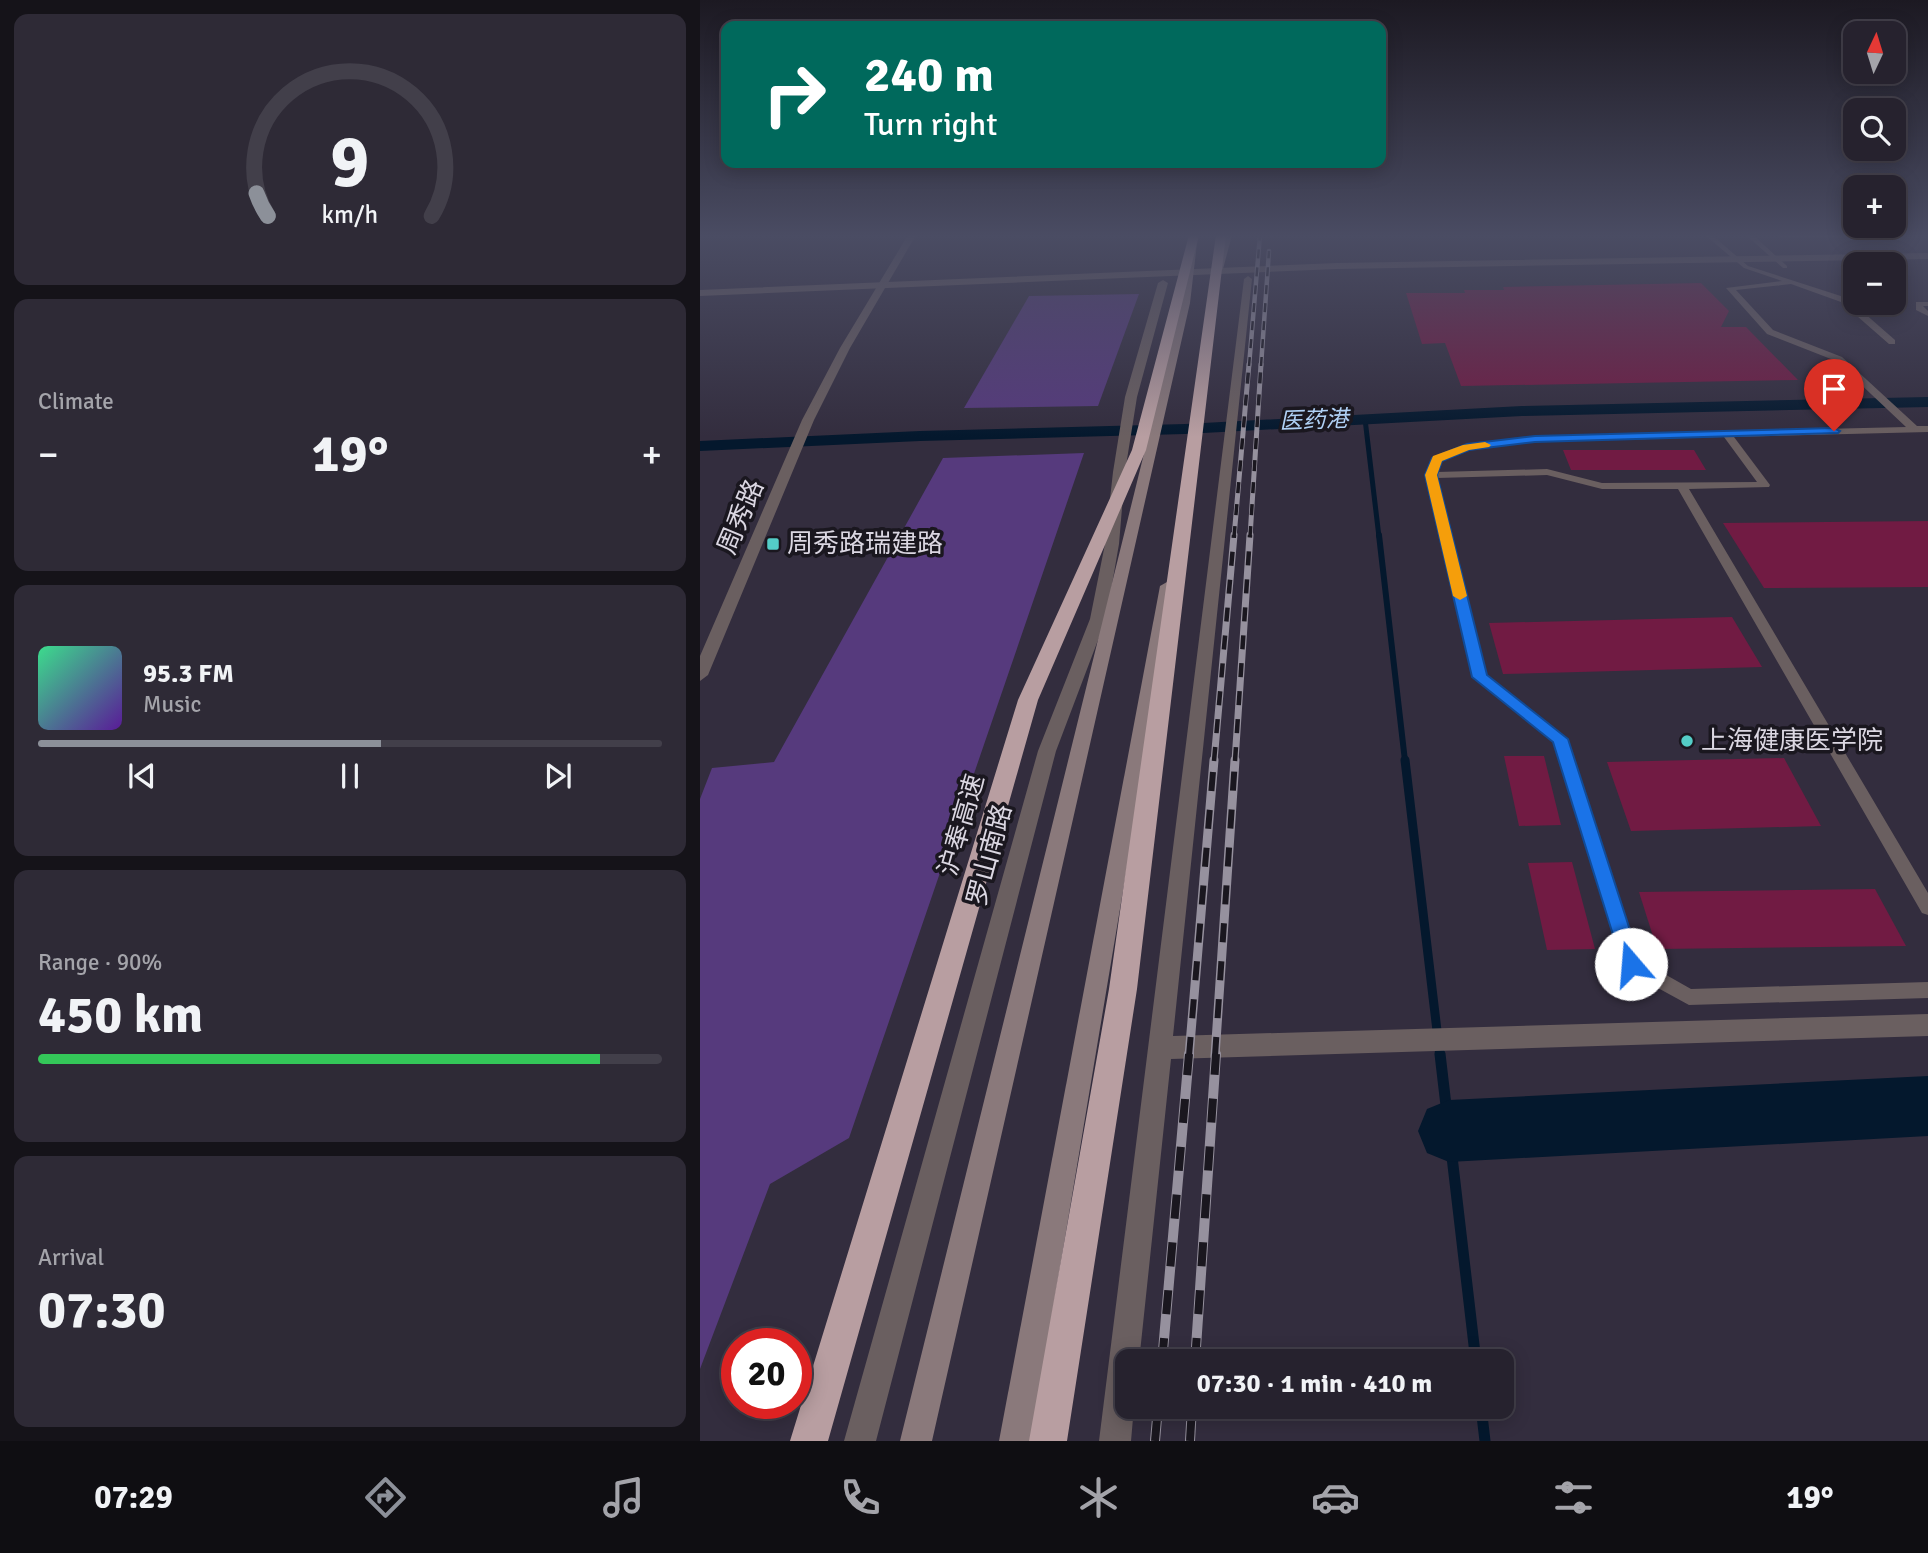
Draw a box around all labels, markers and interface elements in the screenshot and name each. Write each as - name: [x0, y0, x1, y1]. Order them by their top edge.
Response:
- north arrow: [1843, 21, 1906, 84]
- map controls: [1843, 21, 1906, 315]
- text: 240 m: [864, 45, 994, 105]
- icon: right: [749, 49, 840, 140]
- button: search: [1843, 98, 1906, 161]
- text: Turn right: [864, 105, 997, 144]
- text: 9: [330, 118, 370, 207]
- button: +: [1843, 175, 1906, 238]
- text: km/h: [322, 199, 378, 230]
- button: −: [1843, 252, 1906, 315]
- pin: [1804, 359, 1864, 431]
- icon: arrive: [1815, 370, 1853, 408]
- text: Climate: [38, 387, 114, 416]
- water label: 医药港: [1279, 404, 1352, 436]
- text: 19°: [312, 422, 388, 486]
- text: −: [38, 431, 59, 478]
- text: +: [641, 431, 662, 478]
- street label: 周秀路: [711, 475, 771, 559]
- place label: 周秀路瑞建路: [787, 528, 943, 560]
- marker: 周秀路瑞建路: [765, 536, 781, 552]
- text: 95.3 FM: [143, 658, 234, 690]
- text: Music: [143, 690, 201, 719]
- place label: 上海健康医学院: [1701, 725, 1883, 757]
- marker: 上海健康医学院: [1679, 733, 1695, 749]
- icon: previous: [123, 757, 161, 795]
- icon: pause: [331, 757, 369, 795]
- icon: next: [539, 757, 577, 795]
- street label: 沪奉高速: [932, 771, 992, 879]
- street label: 罗山南路: [961, 801, 1019, 909]
- position arrow: [1594, 927, 1668, 1001]
- text: Range · 90%: [38, 948, 162, 977]
- text: 450 km: [38, 983, 203, 1047]
- text: Arrival: [38, 1243, 104, 1272]
- text: 07:30: [38, 1278, 166, 1342]
- speed limit sign: 20: [721, 1328, 812, 1419]
- text: 07:30 · 1 min · 410 m: [1197, 1368, 1432, 1400]
- icon: directions: [361, 1473, 410, 1522]
- icon: music: [599, 1473, 648, 1522]
- icon: phone: [836, 1473, 885, 1522]
- icon: climate: [1074, 1473, 1123, 1522]
- icon: car: [1311, 1473, 1360, 1522]
- icon: filters: [1549, 1473, 1598, 1522]
- text: 07:29: [94, 1478, 173, 1517]
- text: 19°: [1786, 1478, 1834, 1517]

